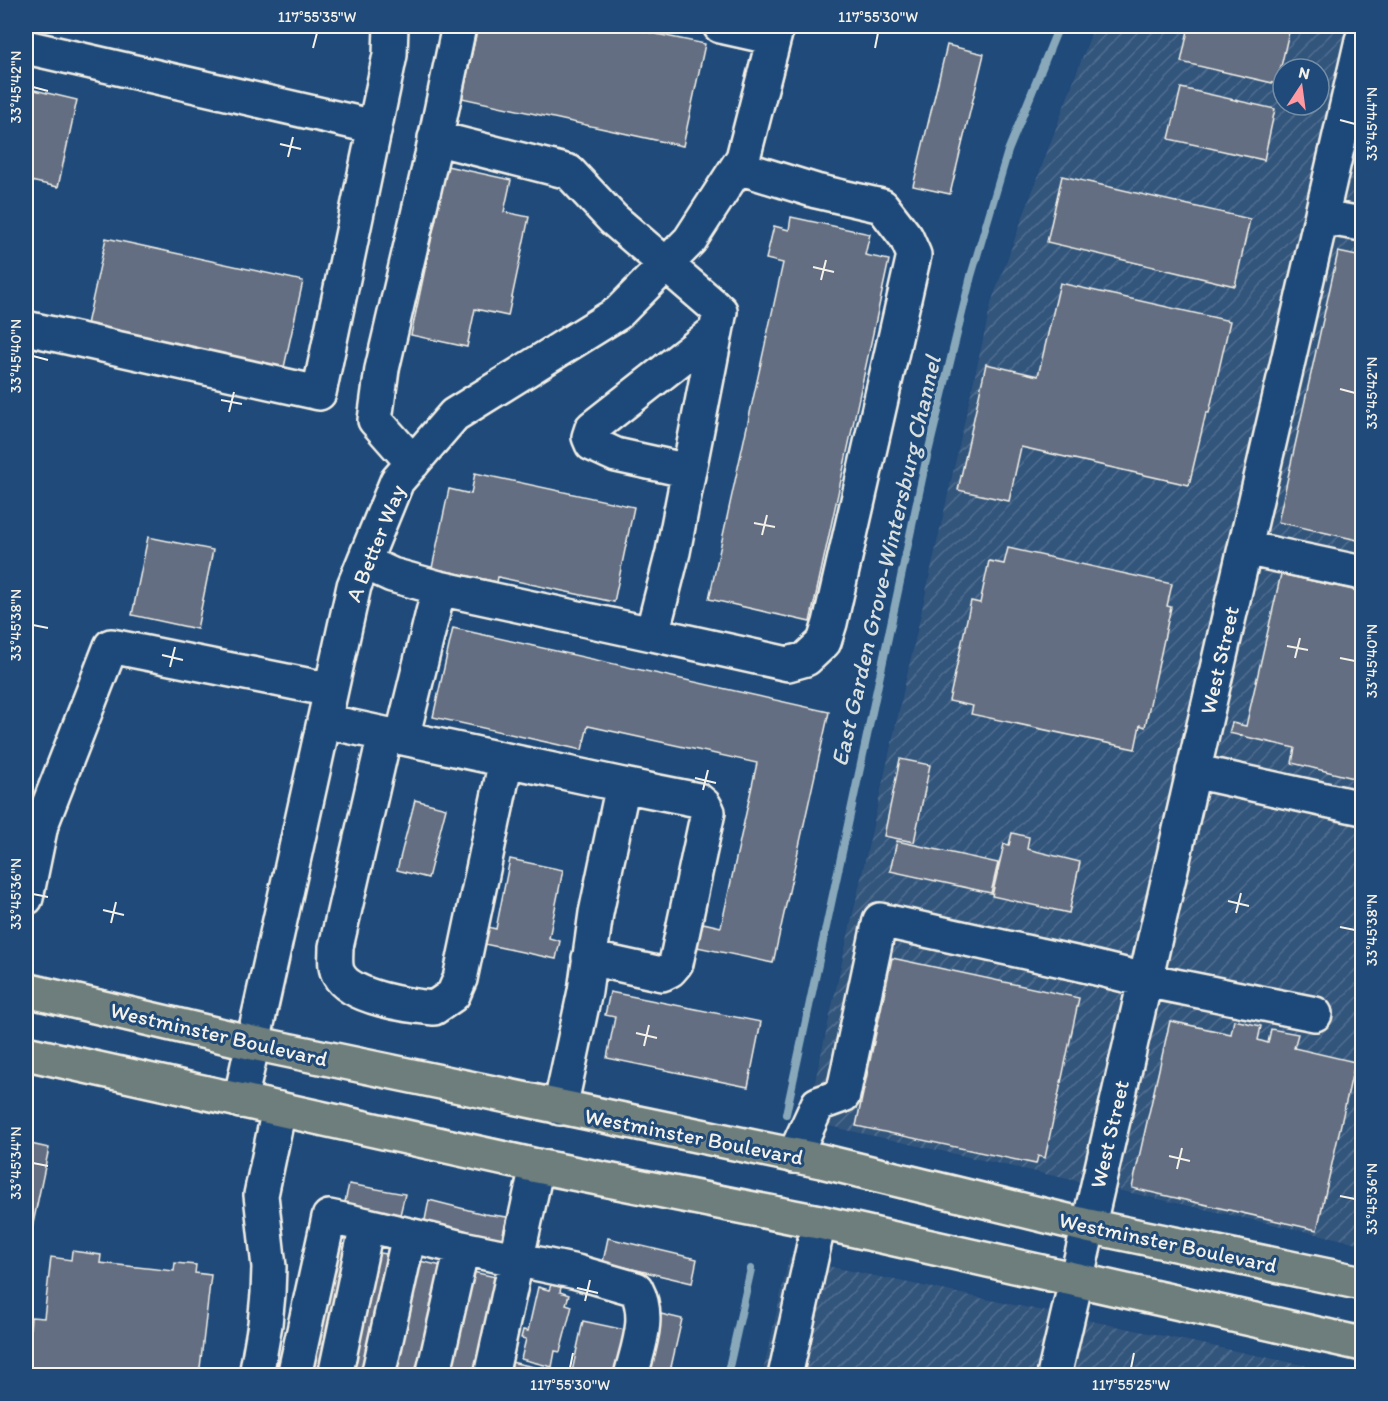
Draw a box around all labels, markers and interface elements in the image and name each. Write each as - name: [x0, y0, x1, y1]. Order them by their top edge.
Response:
- text: 117°55'35"W: [278, 8, 357, 26]
- text: 117°55'30"W: [838, 8, 918, 26]
- text: 33°45'42"N: [7, 51, 25, 123]
- north arrow: [1271, 57, 1331, 117]
- text: N: [1297, 62, 1312, 83]
- text: 33°45'44"N: [1363, 87, 1381, 161]
- text: 33°45'40"N: [7, 319, 25, 393]
- water label: East Garden Grove-Wintersburg Channel: [824, 351, 947, 769]
- text: 33°45'42"N: [1363, 357, 1381, 429]
- street label: A Better Way: [340, 480, 411, 606]
- text: 33°45'38"N: [7, 589, 25, 661]
- street label: West Street: [1194, 603, 1245, 717]
- text: 33°45'40"N: [1363, 624, 1381, 698]
- text: 33°45'36"N: [7, 858, 25, 930]
- text: 33°45'38"N: [1363, 894, 1381, 966]
- street label: Westminster Boulevard: [108, 996, 330, 1073]
- street label: West Street: [1084, 1077, 1135, 1191]
- street label: Westminster Boulevard: [582, 1102, 806, 1171]
- text: 33°45'34"N: [7, 1126, 25, 1200]
- text: 33°45'36"N: [1363, 1163, 1381, 1235]
- street label: Westminster Boulevard: [1057, 1206, 1279, 1279]
- text: 117°55'30"W: [530, 1376, 610, 1394]
- text: 117°55'25"W: [1092, 1376, 1170, 1394]

